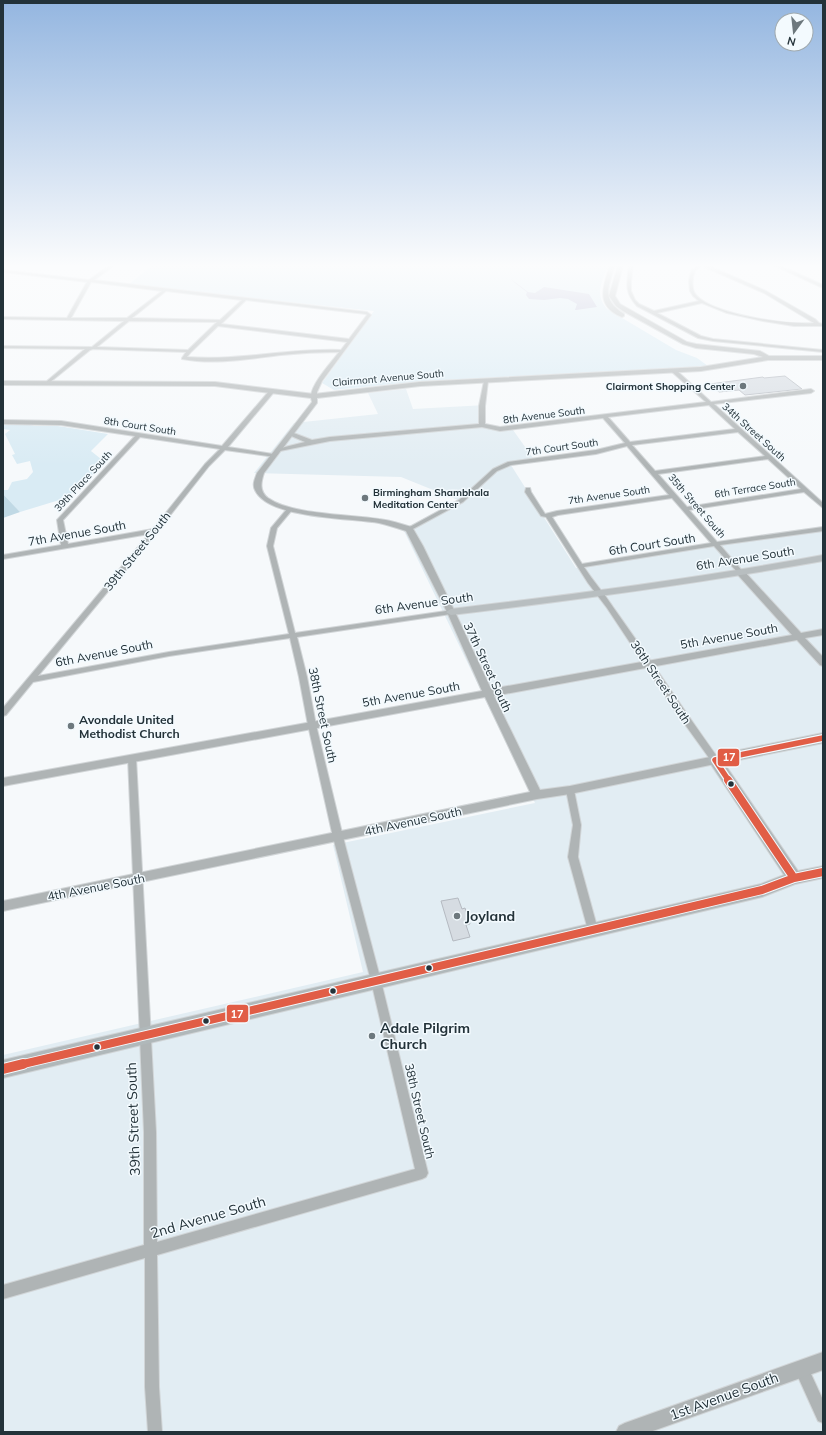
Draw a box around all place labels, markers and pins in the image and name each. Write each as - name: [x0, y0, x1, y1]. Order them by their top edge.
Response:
- place label: Clairmont Shopping Center: [606, 380, 735, 393]
- marker: Clairmont Shopping Center: [738, 381, 748, 391]
- place label: Birmingham Shambhala Meditation Center: [373, 486, 489, 511]
- marker: Birmingham Shambhala Meditation Center: [360, 493, 370, 503]
- place label: Avondale United Methodist Church: [79, 712, 180, 741]
- marker: Avondale United Methodist Church: [66, 721, 76, 731]
- unlabelled marker: [726, 779, 736, 789]
- place label: Joyland: [465, 907, 515, 925]
- marker: Joyland: [452, 911, 462, 921]
- unlabelled marker: [424, 963, 434, 973]
- unlabelled marker: [328, 986, 338, 996]
- unlabelled marker: [201, 1016, 211, 1026]
- place label: Adale Pilgrim Church: [380, 1019, 470, 1053]
- marker: Adale Pilgrim Church: [367, 1031, 377, 1041]
- unlabelled marker: [92, 1042, 102, 1052]

